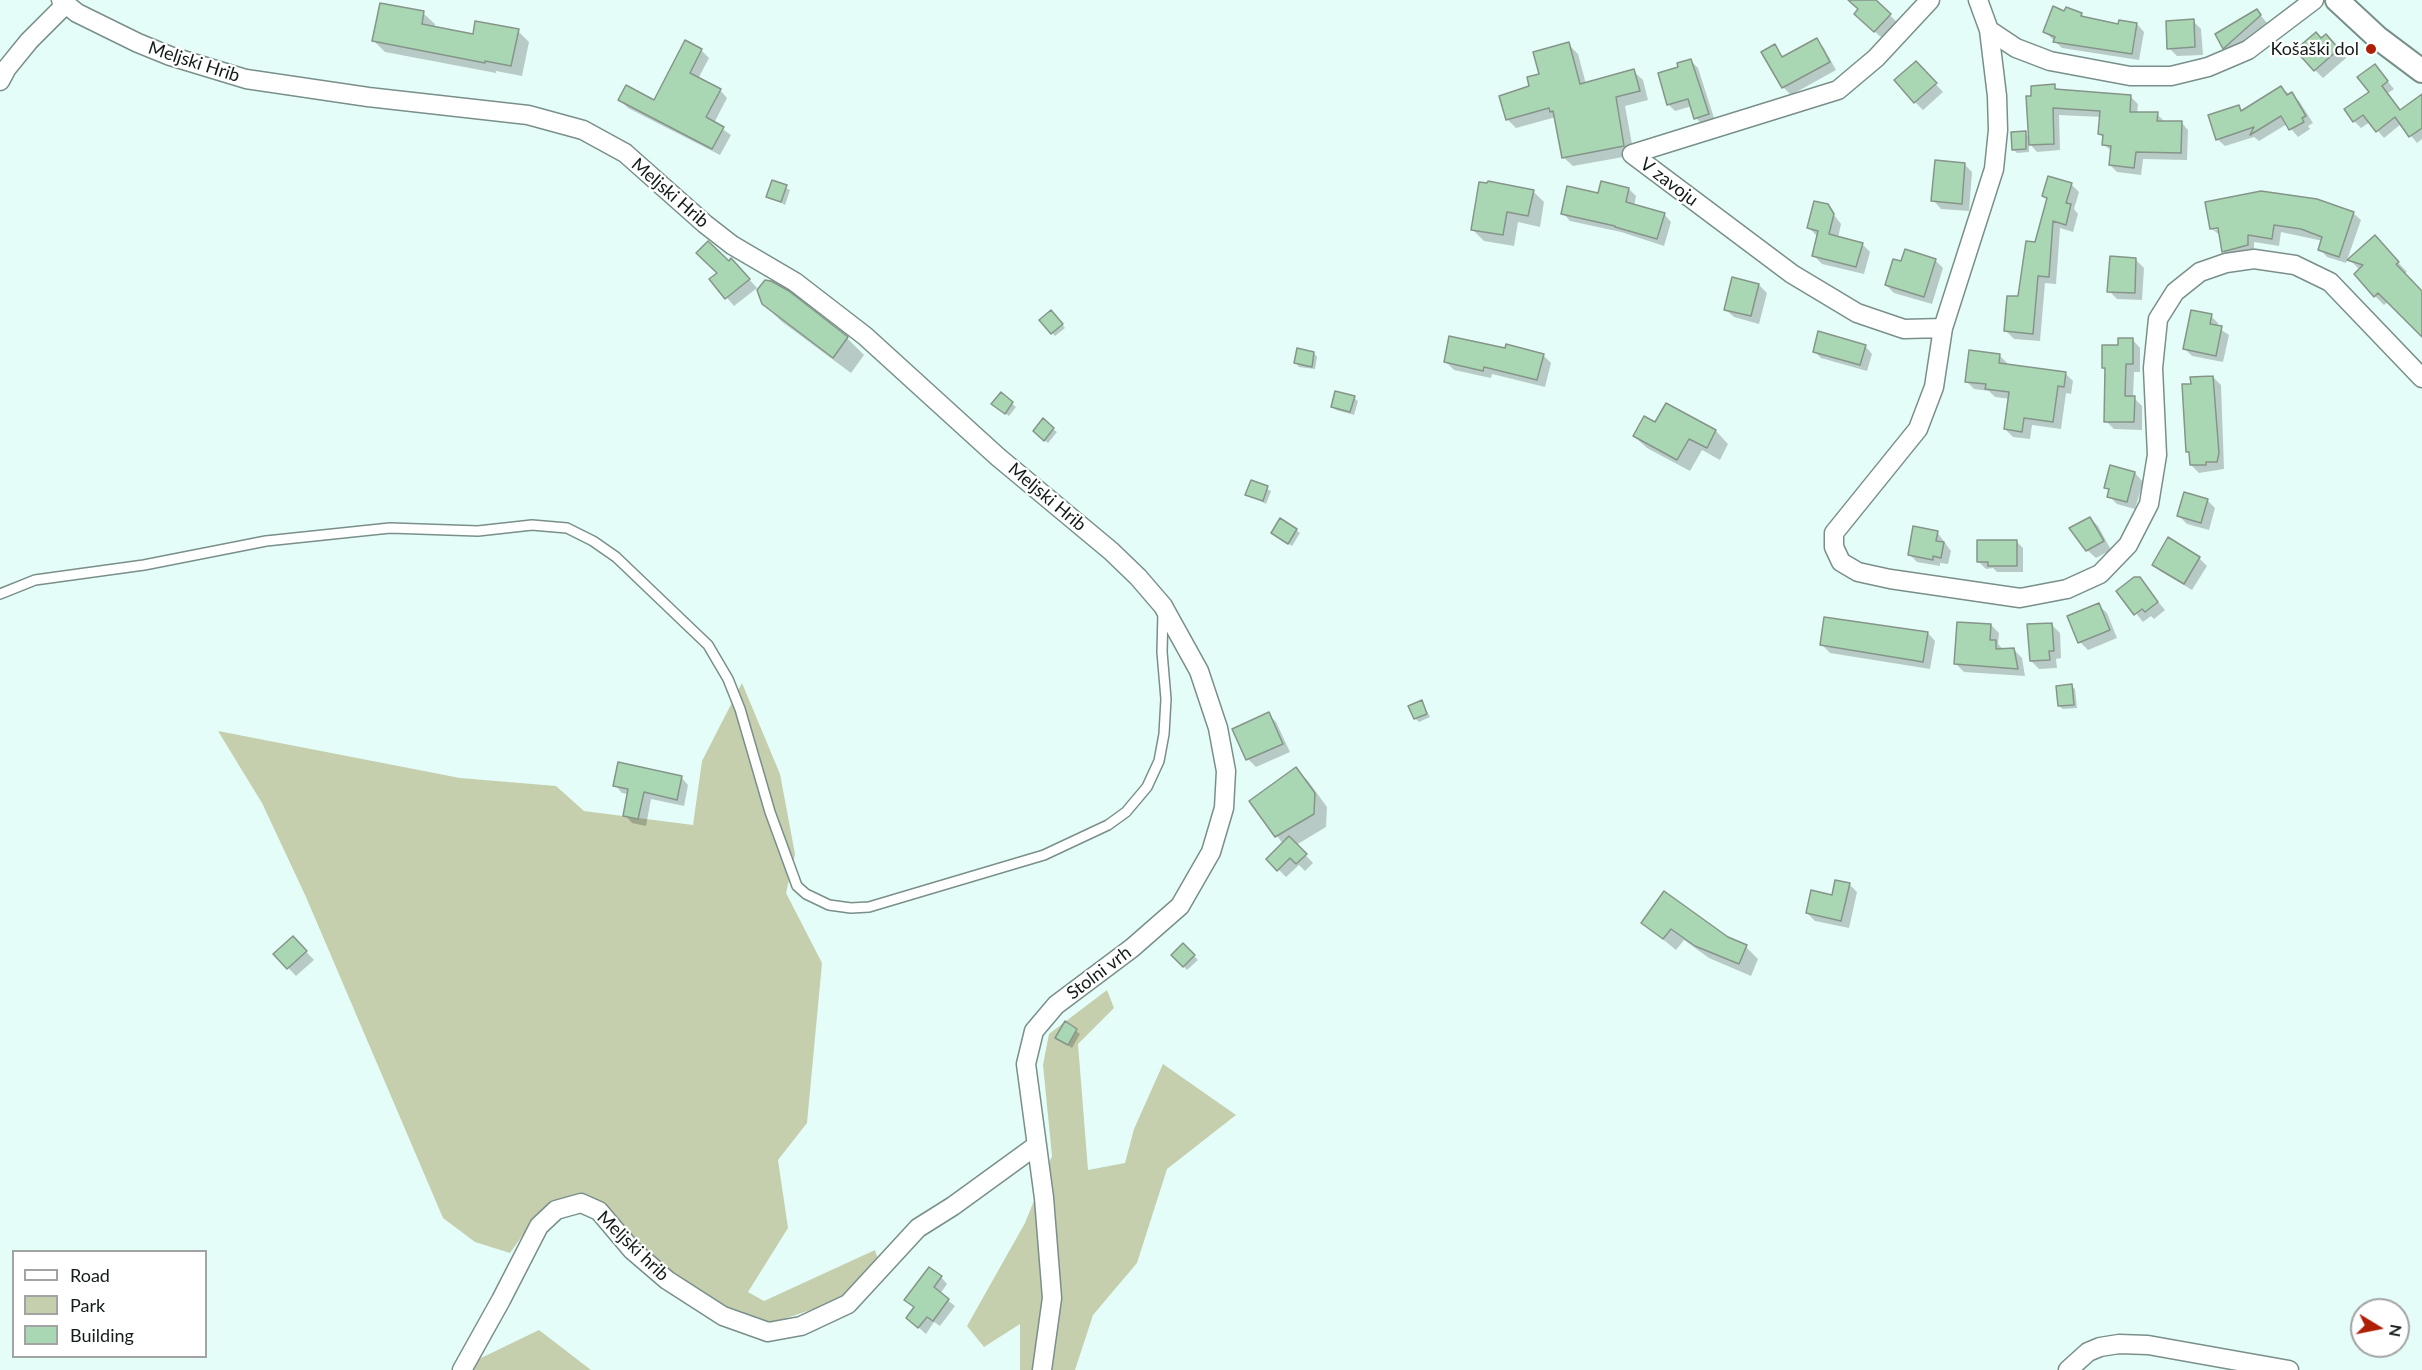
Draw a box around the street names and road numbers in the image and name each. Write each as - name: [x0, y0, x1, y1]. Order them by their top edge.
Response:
- street label: Meljski Hrib: [146, 37, 242, 87]
- street label: V zavoju: [1636, 153, 1702, 211]
- street label: Meljski Hrib: [627, 154, 713, 232]
- street label: Meljski Hrib: [1004, 458, 1090, 536]
- street label: Stolni vrh: [1063, 942, 1135, 1004]
- street label: Meljski hrib: [593, 1206, 673, 1286]

